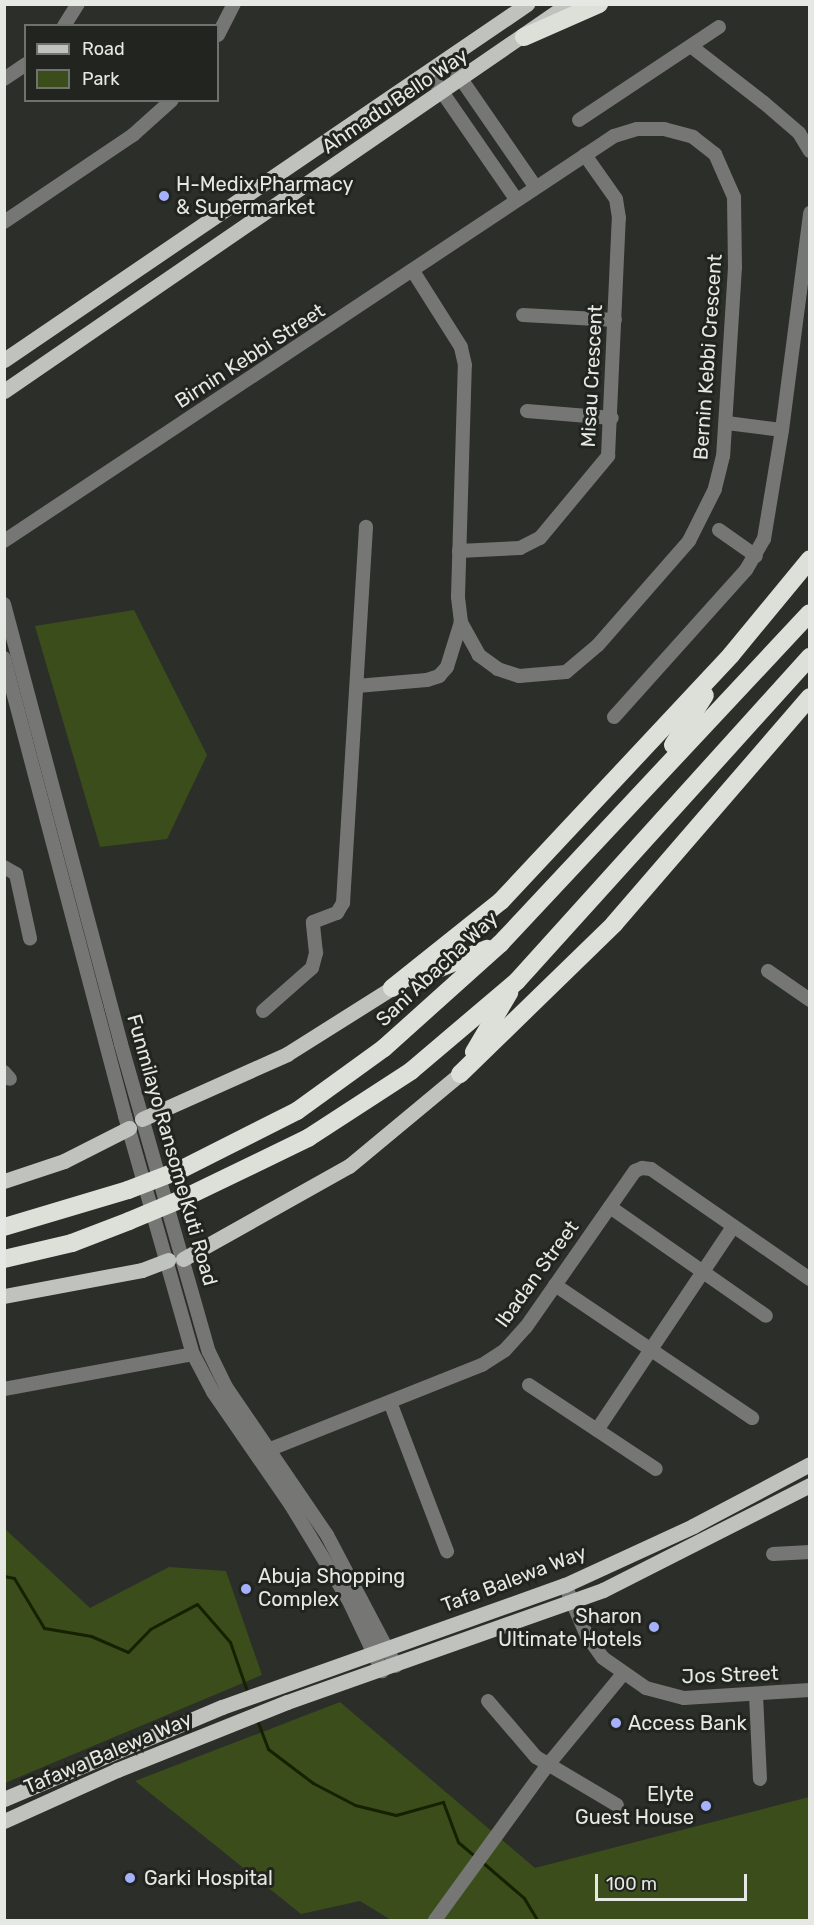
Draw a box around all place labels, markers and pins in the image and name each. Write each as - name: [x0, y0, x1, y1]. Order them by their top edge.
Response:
- place label: H-Medix Pharmacy & Supermarket: [176, 172, 353, 219]
- marker: H-Medix Pharmacy & Supermarket: [157, 189, 171, 203]
- place label: Abuja Shopping Complex: [258, 1565, 405, 1612]
- marker: Abuja Shopping Complex: [239, 1582, 253, 1596]
- place label: Sharon Ultimate Hotels: [498, 1604, 642, 1651]
- marker: Sharon Ultimate Hotels: [647, 1620, 661, 1634]
- place label: Access Bank: [628, 1711, 747, 1735]
- marker: Access Bank: [609, 1716, 623, 1730]
- place label: Elyte Guest House: [575, 1782, 694, 1829]
- marker: Elyte Guest House: [699, 1799, 713, 1813]
- place label: Garki Hospital: [144, 1866, 273, 1890]
- marker: Garki Hospital: [121, 1869, 139, 1887]

